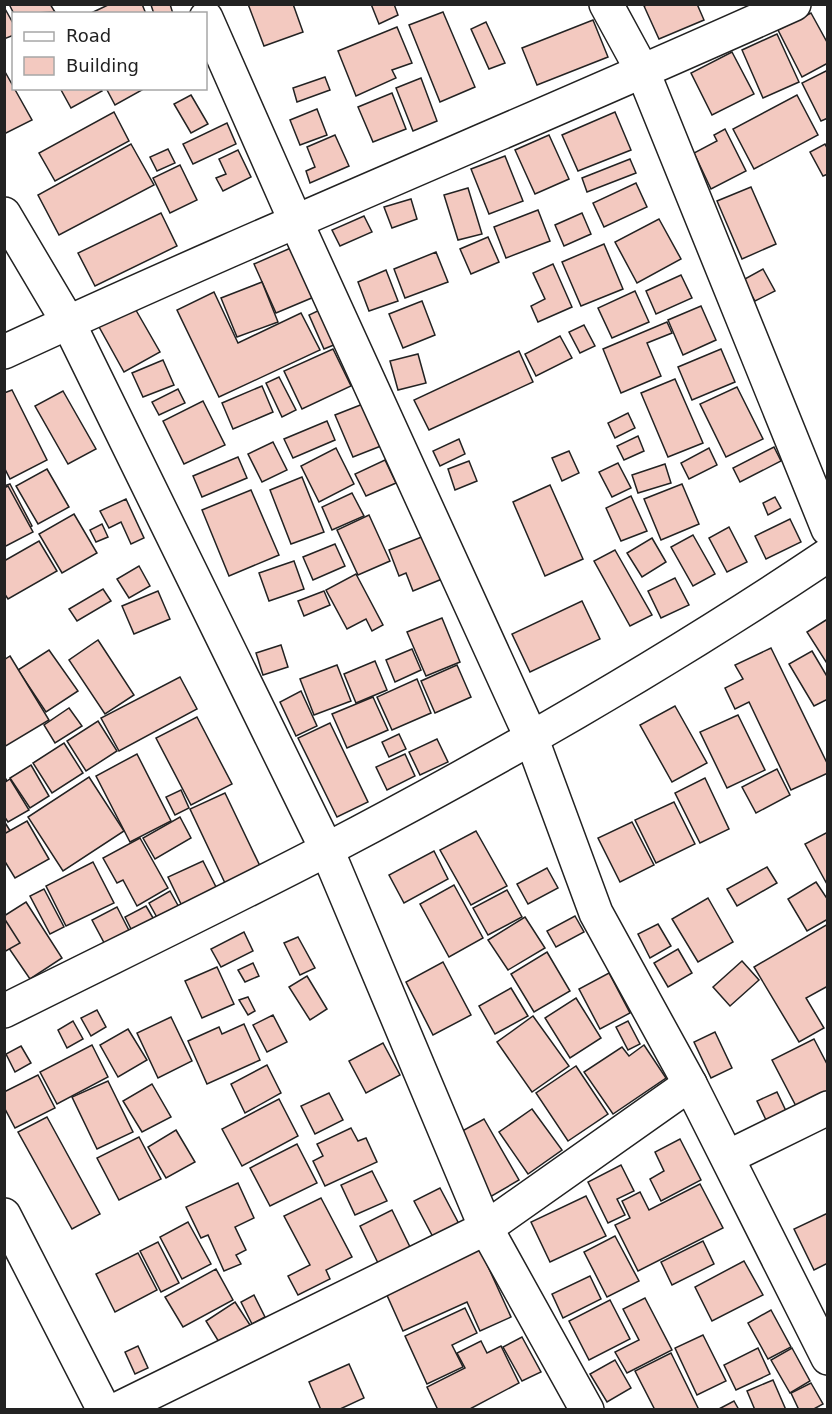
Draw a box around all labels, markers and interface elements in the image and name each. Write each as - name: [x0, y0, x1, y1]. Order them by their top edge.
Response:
- legend: [12, 12, 207, 90]
- text: Road: [66, 25, 111, 46]
- text: Building: [66, 55, 139, 76]

